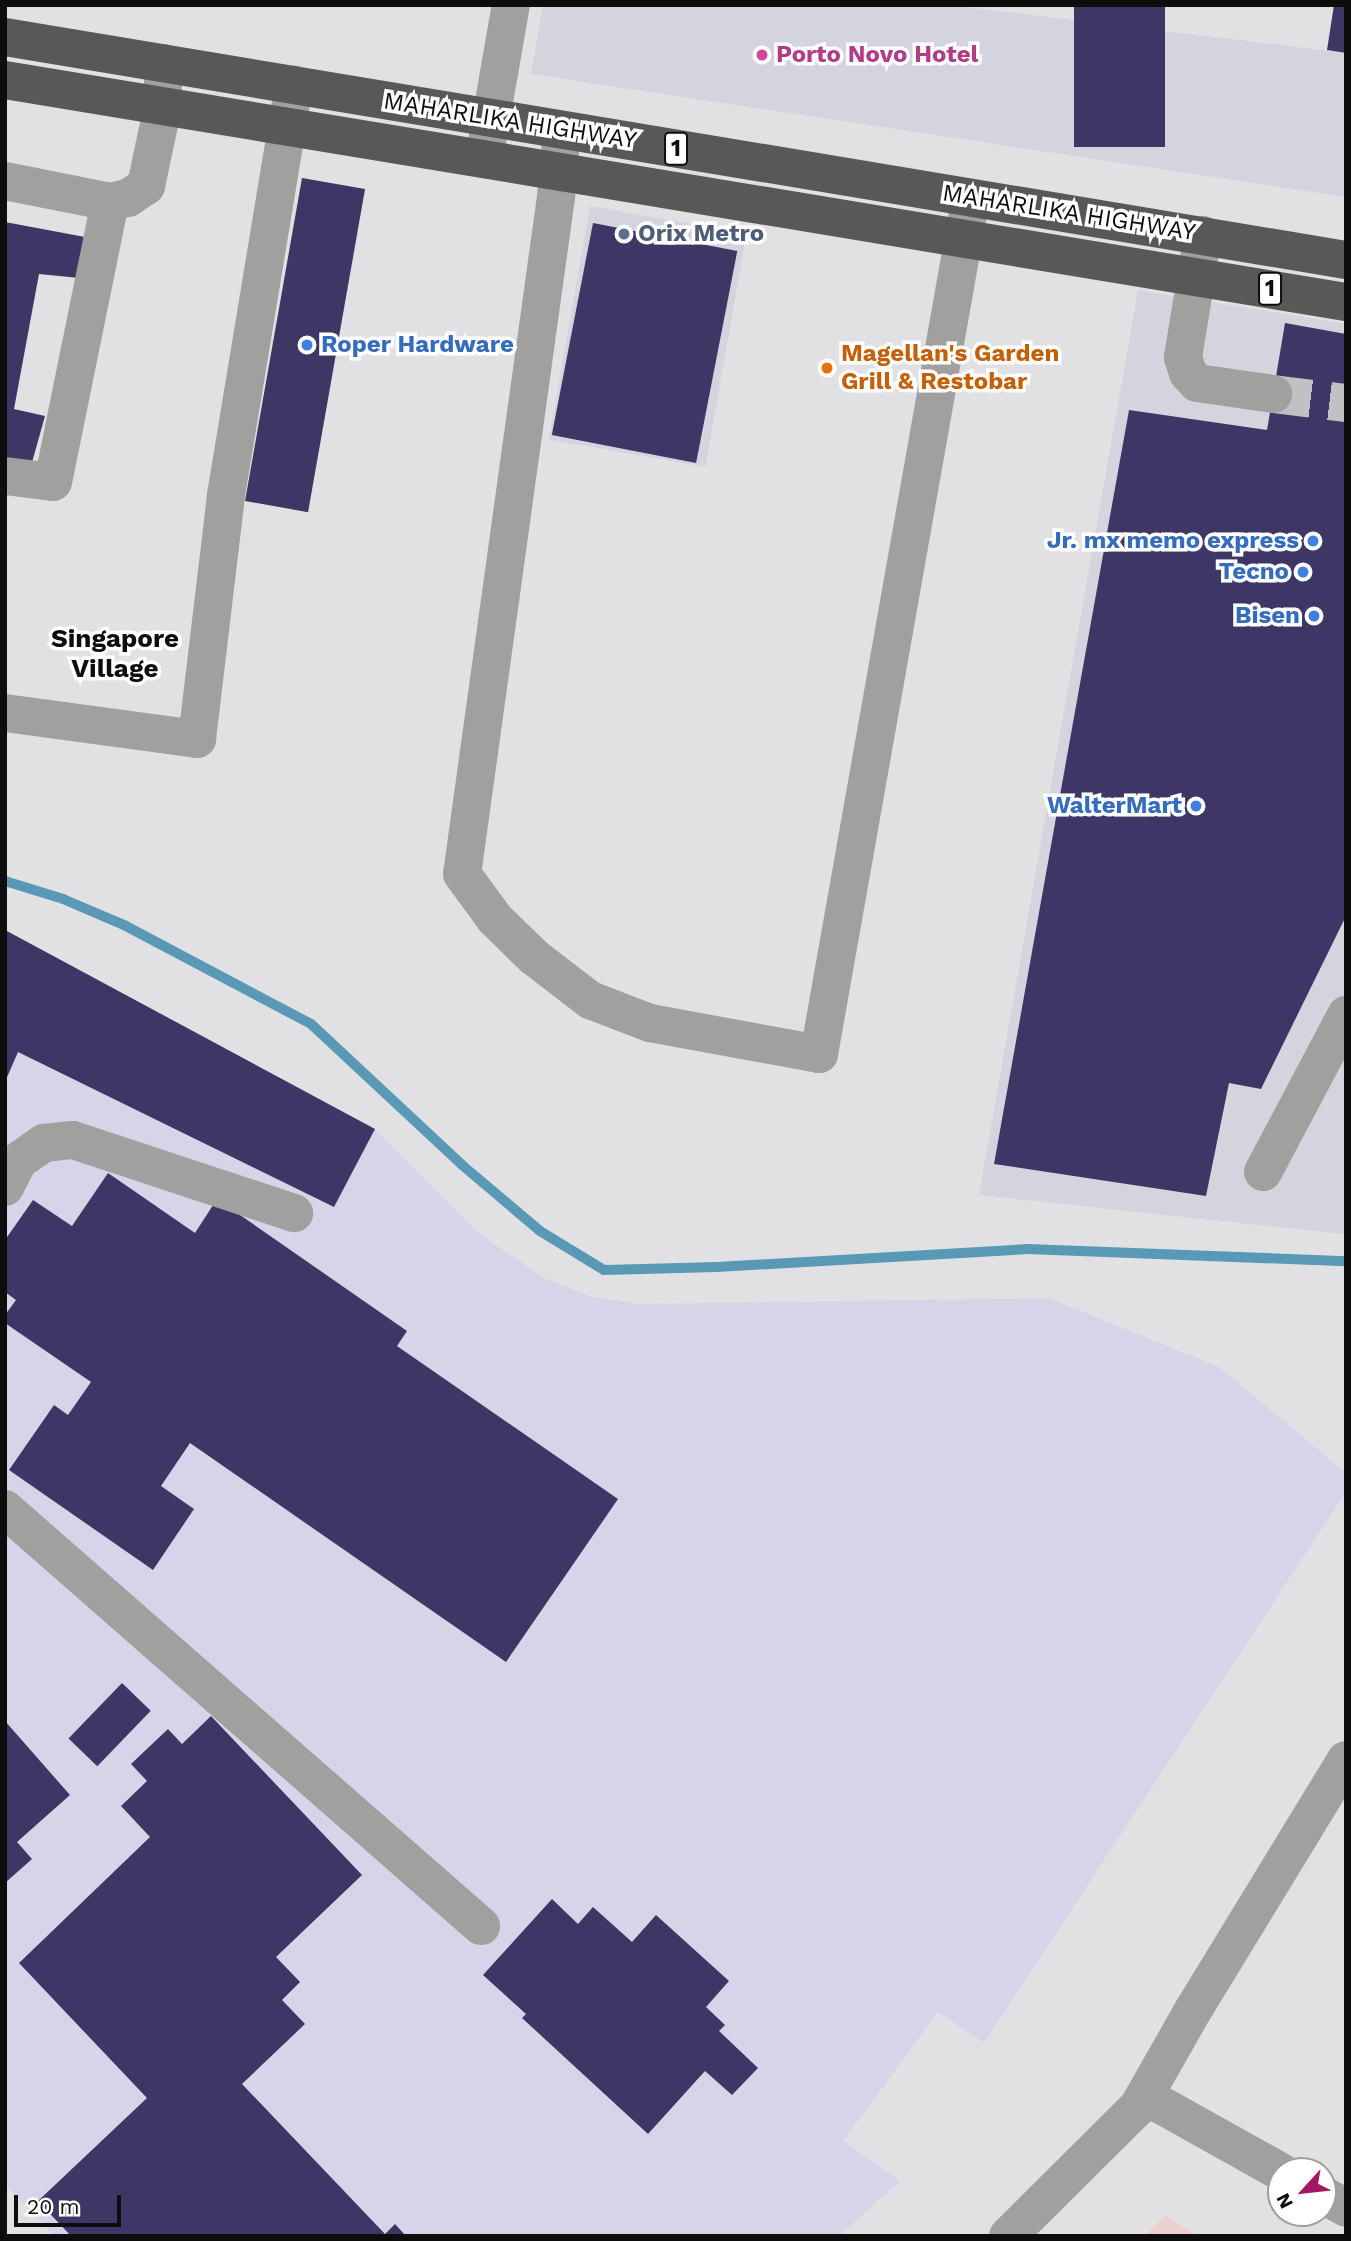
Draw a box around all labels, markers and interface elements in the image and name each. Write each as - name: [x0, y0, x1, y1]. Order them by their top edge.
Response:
- place label: Porto Novo Hotel: [776, 41, 978, 69]
- marker: Porto Novo Hotel: [754, 47, 770, 63]
- street label: MAHARLIKA HIGHWAY: [381, 87, 639, 155]
- road number: 1: [664, 130, 688, 168]
- street label: MAHARLIKA HIGHWAY: [940, 179, 1198, 247]
- place label: Orix Metro: [638, 220, 764, 248]
- marker: Orix Metro: [616, 226, 632, 242]
- road number: 1: [1258, 270, 1282, 308]
- place label: Roper Hardware: [321, 331, 514, 359]
- marker: Roper Hardware: [299, 337, 315, 353]
- place label: Magellan's Garden Grill & Restobar: [841, 340, 1059, 396]
- marker: Magellan's Garden Grill & Restobar: [819, 360, 835, 376]
- place label: Jr. mx memo express: [1046, 527, 1299, 555]
- marker: Jr. mx memo express: [1305, 533, 1321, 549]
- place label: Tecno: [1219, 558, 1289, 586]
- marker: Tecno: [1295, 564, 1311, 580]
- place label: Bisen: [1235, 602, 1300, 630]
- marker: Bisen: [1306, 608, 1322, 624]
- district label: Singapore Village: [51, 623, 179, 684]
- place label: WalterMart: [1047, 792, 1182, 820]
- marker: WalterMart: [1188, 798, 1204, 814]
- north arrow: [1267, 2157, 1337, 2227]
- scale bar: [18, 2182, 124, 2226]
- text: N: [1271, 2189, 1298, 2212]
- text: 20 m: [27, 2194, 79, 2219]

